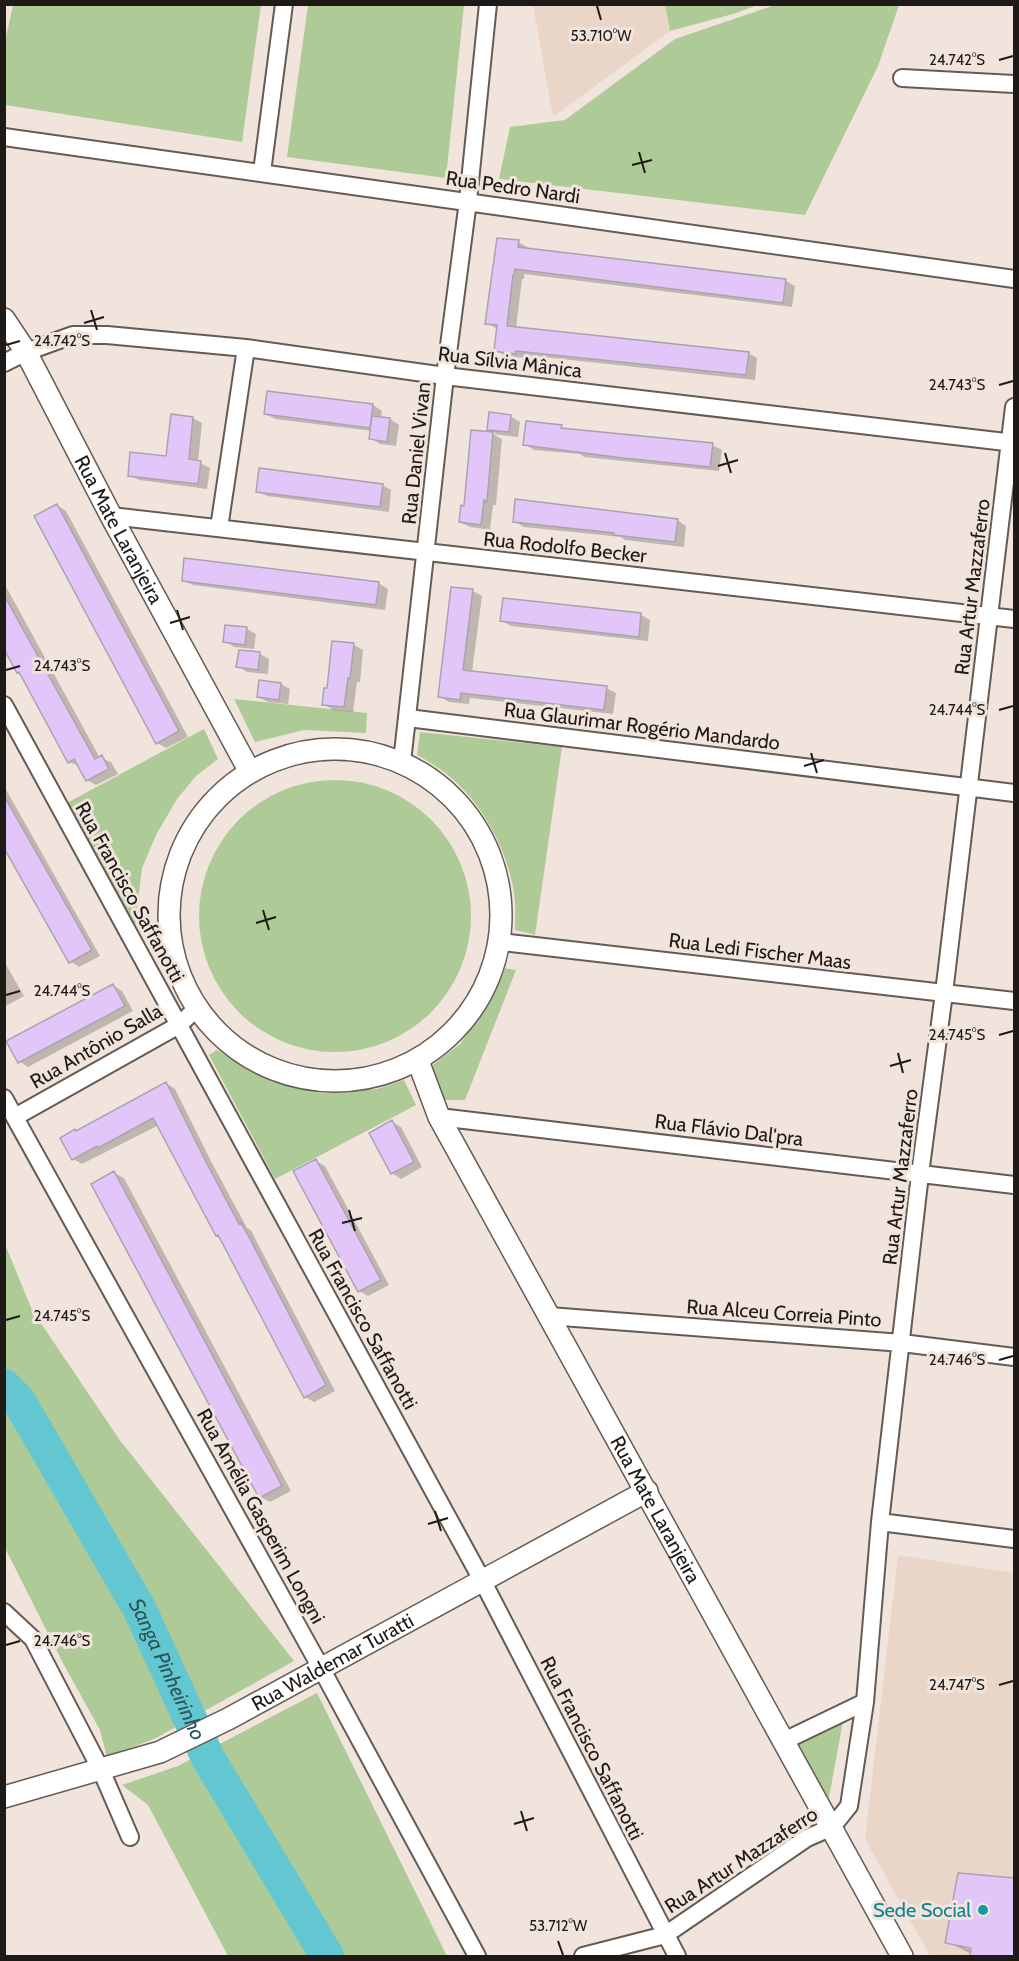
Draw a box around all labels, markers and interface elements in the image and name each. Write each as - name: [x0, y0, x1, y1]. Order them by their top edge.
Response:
- text: 53.710°W: [571, 27, 632, 45]
- text: 24.742°S: [929, 51, 985, 69]
- street label: Rua Pedro Nardi: [444, 166, 582, 208]
- text: 24.742°S: [34, 332, 90, 350]
- street label: Rua Sílvia Mânica: [437, 341, 584, 383]
- text: 24.743°S: [929, 376, 985, 394]
- street label: Rua Daniel Vivan: [397, 381, 435, 525]
- street label: Rua Mate Laranjeira: [70, 451, 168, 608]
- street label: Rua Artur Mazzaferro: [949, 498, 995, 676]
- street label: Rua Rodolfo Becker: [482, 526, 649, 568]
- text: 24.743°S: [34, 657, 90, 675]
- street label: Rua Glaurimar Rogério Mandardo: [503, 697, 781, 755]
- text: 24.744°S: [929, 701, 986, 719]
- street label: Rua Francisco Saffanotti: [70, 798, 190, 986]
- street label: Rua Ledi Fischer Maas: [667, 928, 853, 974]
- text: 24.744°S: [34, 982, 91, 1000]
- street label: Rua Antônio Salla: [26, 998, 167, 1094]
- text: 24.745°S: [929, 1026, 985, 1044]
- street label: Rua Artur Mazzaferro: [877, 1088, 923, 1266]
- street label: Rua Flávio Dal'pra: [653, 1109, 805, 1151]
- street label: Rua Francisco Saffanotti: [303, 1225, 423, 1413]
- street label: Rua Alceu Correia Pinto: [686, 1294, 882, 1332]
- text: 24.745°S: [34, 1307, 90, 1325]
- text: 24.746°S: [929, 1351, 986, 1369]
- street label: Rua Amélia Gasperim Longni: [192, 1404, 330, 1628]
- street label: Rua Mate Laranjeira: [605, 1432, 706, 1588]
- water label: Sanga Pinheirinho: [124, 1594, 211, 1744]
- street label: Rua Waldemar Turatti: [247, 1608, 418, 1716]
- text: 24.746°S: [34, 1632, 91, 1650]
- street label: Rua Francisco Saffanotti: [535, 1652, 649, 1844]
- text: 24.747°S: [929, 1676, 985, 1694]
- street label: Rua Artur Mazzaferro: [660, 1802, 822, 1918]
- place label: Sede Social: [873, 1898, 971, 1922]
- marker: Sede Social: [976, 1903, 990, 1917]
- text: 53.712°W: [529, 1917, 588, 1935]

